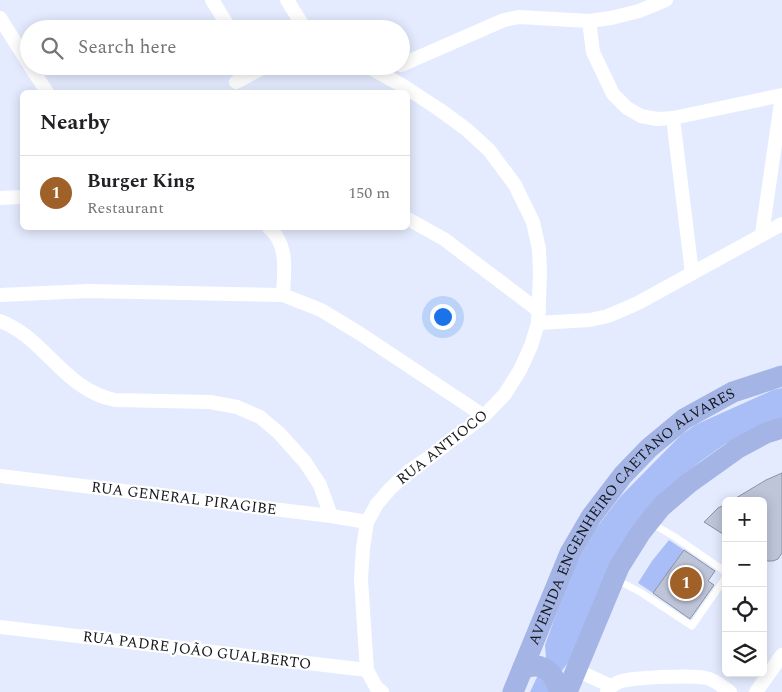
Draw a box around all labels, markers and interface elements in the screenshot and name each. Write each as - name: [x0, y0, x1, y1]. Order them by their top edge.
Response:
- search box: [20, 20, 410, 75]
- text: Search here: [78, 33, 177, 62]
- icon: search: [38, 34, 66, 62]
- text: Nearby: [40, 107, 110, 139]
- text: Burger King: [87, 167, 195, 196]
- text: 1: [52, 181, 60, 205]
- text: 150 m: [348, 181, 390, 205]
- text: Restaurant: [87, 196, 164, 220]
- your location: [430, 304, 456, 330]
- street label: AVENIDA ENGENHEIRO CAETANO ALVARES: [522, 382, 739, 649]
- street label: RUA ANTIOCO: [392, 404, 493, 491]
- street label: RUA GENERAL PIRAGIBE: [90, 476, 278, 521]
- map controls: [722, 497, 767, 677]
- button: +: [722, 497, 767, 542]
- button: −: [722, 542, 767, 587]
- pin: 1: [670, 564, 702, 602]
- button: locate: [722, 587, 767, 632]
- street label: RUA PADRE JOÃO GUALBERTO: [81, 625, 313, 676]
- button: layers: [722, 632, 767, 677]

